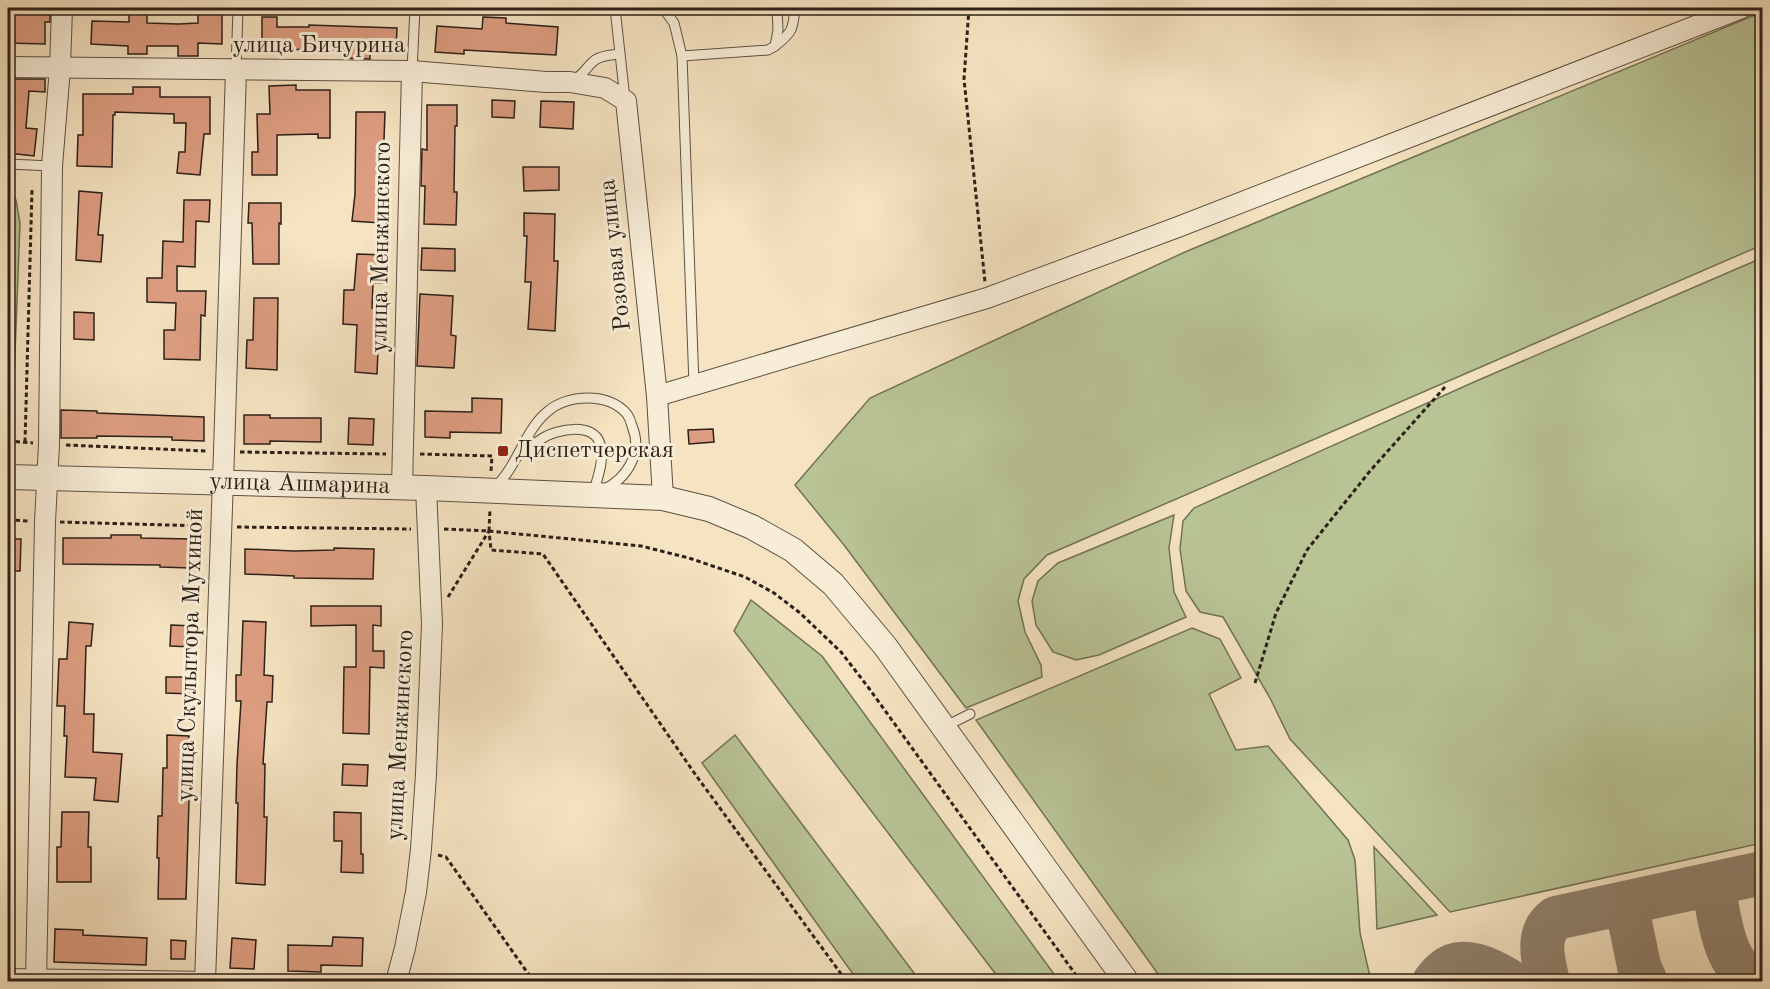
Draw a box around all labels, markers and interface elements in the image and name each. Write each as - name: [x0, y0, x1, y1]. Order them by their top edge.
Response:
- street label: улица Бичурина: [232, 34, 406, 58]
- street label: улица Менжинского: [368, 141, 396, 353]
- street label: Розовая улица: [596, 177, 636, 332]
- place label: Диспетчерская: [515, 439, 674, 463]
- marker: Диспетчерская: [496, 444, 510, 458]
- street label: улица Ашмарина: [209, 470, 391, 499]
- street label: улица Скульптора Мухиной: [174, 508, 208, 802]
- street label: улица Менжинского: [383, 629, 419, 841]

